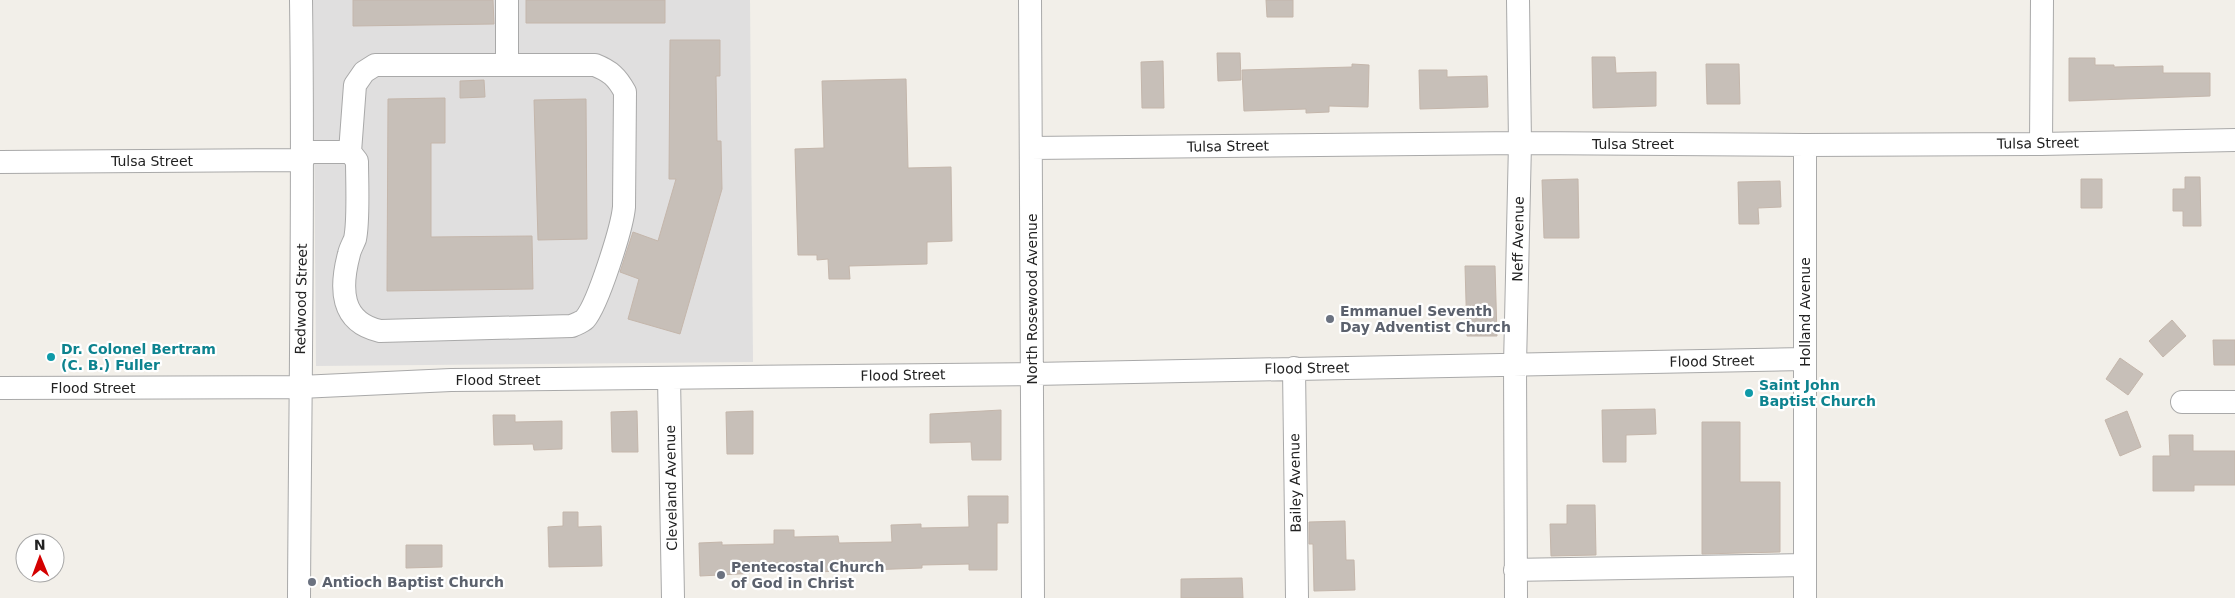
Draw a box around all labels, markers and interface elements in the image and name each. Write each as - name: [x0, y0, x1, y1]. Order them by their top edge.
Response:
- street label: Tulsa Street: [1996, 134, 2080, 152]
- street label: Tulsa Street: [1591, 136, 1675, 152]
- street label: Tulsa Street: [1186, 137, 1270, 155]
- street label: Tulsa Street: [110, 153, 194, 169]
- street label: Neff Avenue: [1509, 196, 1527, 282]
- street label: North Rosewood Avenue: [1024, 213, 1040, 385]
- street label: Redwood Street: [292, 243, 310, 355]
- street label: Holland Avenue: [1797, 257, 1813, 367]
- place label: Emmanuel Seventh Day Adventist Church: [1340, 303, 1511, 335]
- marker: Emmanuel Seventh Day Adventist Church: [1324, 313, 1336, 325]
- place label: Dr. Colonel Bertram (C. B.) Fuller: [61, 341, 216, 373]
- marker: Dr. Colonel Bertram (C. B.) Fuller: [45, 351, 57, 363]
- street label: Flood Street: [1669, 352, 1755, 370]
- street label: Flood Street: [1264, 359, 1350, 377]
- street label: Flood Street: [860, 366, 946, 384]
- street label: Flood Street: [456, 372, 541, 388]
- place label: Saint John Baptist Church: [1759, 377, 1876, 409]
- street label: Flood Street: [51, 380, 136, 396]
- marker: Saint John Baptist Church: [1743, 387, 1755, 399]
- street label: Cleveland Avenue: [662, 425, 680, 551]
- street label: Bailey Avenue: [1286, 433, 1304, 533]
- north arrow: [15, 533, 65, 583]
- text: N: [34, 537, 46, 553]
- place label: Pentecostal Church of God in Christ: [731, 559, 884, 591]
- marker: Pentecostal Church of God in Christ: [715, 569, 727, 581]
- place label: Antioch Baptist Church: [322, 574, 504, 590]
- marker: Antioch Baptist Church: [306, 576, 318, 588]

